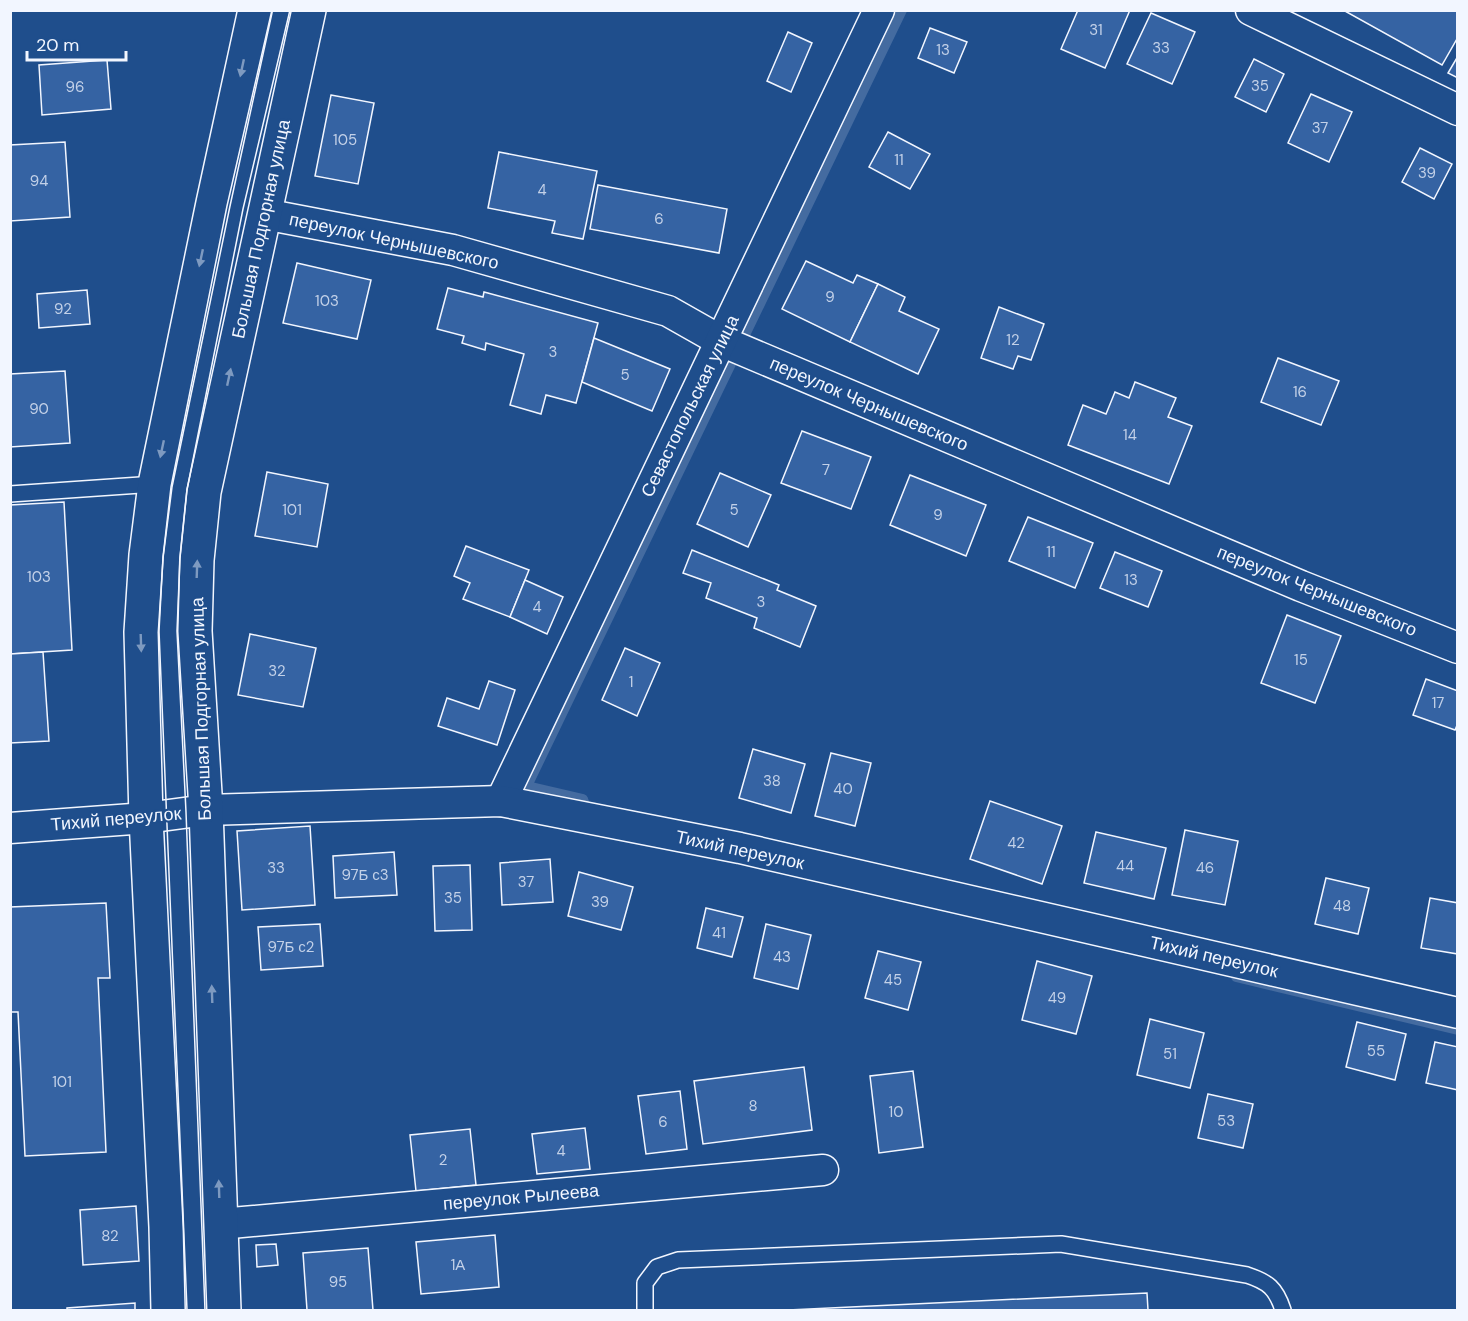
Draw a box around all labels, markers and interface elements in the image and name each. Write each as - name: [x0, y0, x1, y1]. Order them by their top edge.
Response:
- house number: 31: [1089, 20, 1103, 40]
- scale bar: [27, 24, 126, 62]
- text: 20 m: [36, 33, 79, 57]
- house number: 33: [1152, 38, 1170, 58]
- house number: 13: [936, 40, 950, 60]
- one-way arrow: [237, 58, 246, 77]
- house number: 35: [1251, 76, 1269, 96]
- house number: 96: [66, 77, 84, 97]
- street label: Большая Подгорная улица: [226, 116, 296, 341]
- house number: 37: [1312, 118, 1328, 138]
- house number: 105: [333, 130, 357, 150]
- house number: 11: [894, 150, 904, 170]
- house number: 39: [1418, 163, 1436, 183]
- house number: 94: [30, 171, 48, 191]
- house number: 4: [537, 180, 547, 200]
- street label: переулок Чернышевского: [287, 207, 501, 275]
- house number: 6: [654, 209, 664, 229]
- one-way arrow: [196, 249, 206, 268]
- house number: 9: [825, 287, 835, 307]
- house number: 103: [315, 291, 339, 311]
- house number: 92: [54, 299, 72, 319]
- street label: Севастопольская улица: [635, 310, 745, 501]
- house number: 12: [1006, 330, 1020, 350]
- house number: 3: [549, 342, 557, 362]
- street label: переулок Чернышевского: [766, 351, 972, 457]
- house number: 5: [620, 365, 630, 385]
- one-way arrow: [224, 367, 234, 386]
- house number: 16: [1293, 382, 1307, 402]
- house number: 90: [29, 399, 49, 419]
- house number: 14: [1123, 425, 1137, 445]
- one-way arrow: [157, 440, 166, 459]
- house number: 7: [822, 460, 830, 480]
- house number: 101: [282, 500, 302, 520]
- house number: 5: [729, 500, 739, 520]
- house number: 9: [933, 505, 943, 525]
- street label: переулок Чернышевского: [1214, 540, 1420, 642]
- house number: 11: [1046, 542, 1056, 562]
- one-way arrow: [193, 559, 202, 578]
- house number: 103: [27, 567, 51, 587]
- house number: 13: [1124, 570, 1138, 590]
- house number: 3: [757, 592, 765, 612]
- street label: Большая Подгорная улица: [185, 596, 217, 821]
- house number: 4: [532, 597, 542, 617]
- one-way arrow: [137, 633, 146, 652]
- house number: 15: [1294, 650, 1308, 670]
- house number: 32: [268, 661, 286, 681]
- house number: 1: [629, 672, 633, 692]
- house number: 17: [1432, 693, 1444, 713]
- house number: 38: [763, 771, 781, 791]
- house number: 40: [833, 779, 853, 799]
- street label: Тихий переулок: [50, 801, 182, 837]
- street label: Тихий переулок: [673, 825, 807, 875]
- house number: 42: [1007, 833, 1025, 853]
- house number: 44: [1116, 856, 1134, 876]
- house number: 33: [267, 858, 285, 878]
- house number: 46: [1196, 858, 1214, 878]
- house number: 97Б с3: [341, 865, 389, 885]
- house number: 37: [518, 872, 534, 892]
- house number: 35: [444, 888, 462, 908]
- house number: 39: [591, 892, 609, 912]
- house number: 48: [1333, 896, 1351, 916]
- house number: 41: [712, 923, 726, 943]
- street label: Тихий переулок: [1148, 931, 1281, 983]
- house number: 97Б с2: [267, 937, 315, 957]
- house number: 43: [773, 947, 791, 967]
- house number: 45: [884, 970, 902, 990]
- one-way arrow: [207, 985, 217, 1004]
- house number: 49: [1048, 988, 1066, 1008]
- house number: 55: [1367, 1041, 1385, 1061]
- house number: 51: [1163, 1044, 1177, 1064]
- house number: 101: [52, 1072, 72, 1092]
- house number: 8: [748, 1096, 758, 1116]
- house number: 10: [889, 1102, 903, 1122]
- house number: 53: [1217, 1111, 1235, 1131]
- house number: 6: [658, 1112, 668, 1132]
- house number: 4: [556, 1141, 566, 1161]
- house number: 2: [439, 1150, 447, 1170]
- street label: переулок Рылеева: [442, 1178, 601, 1216]
- one-way arrow: [214, 1180, 223, 1199]
- house number: 82: [101, 1226, 119, 1246]
- house number: 1А: [451, 1255, 465, 1275]
- house number: 95: [329, 1272, 347, 1292]

